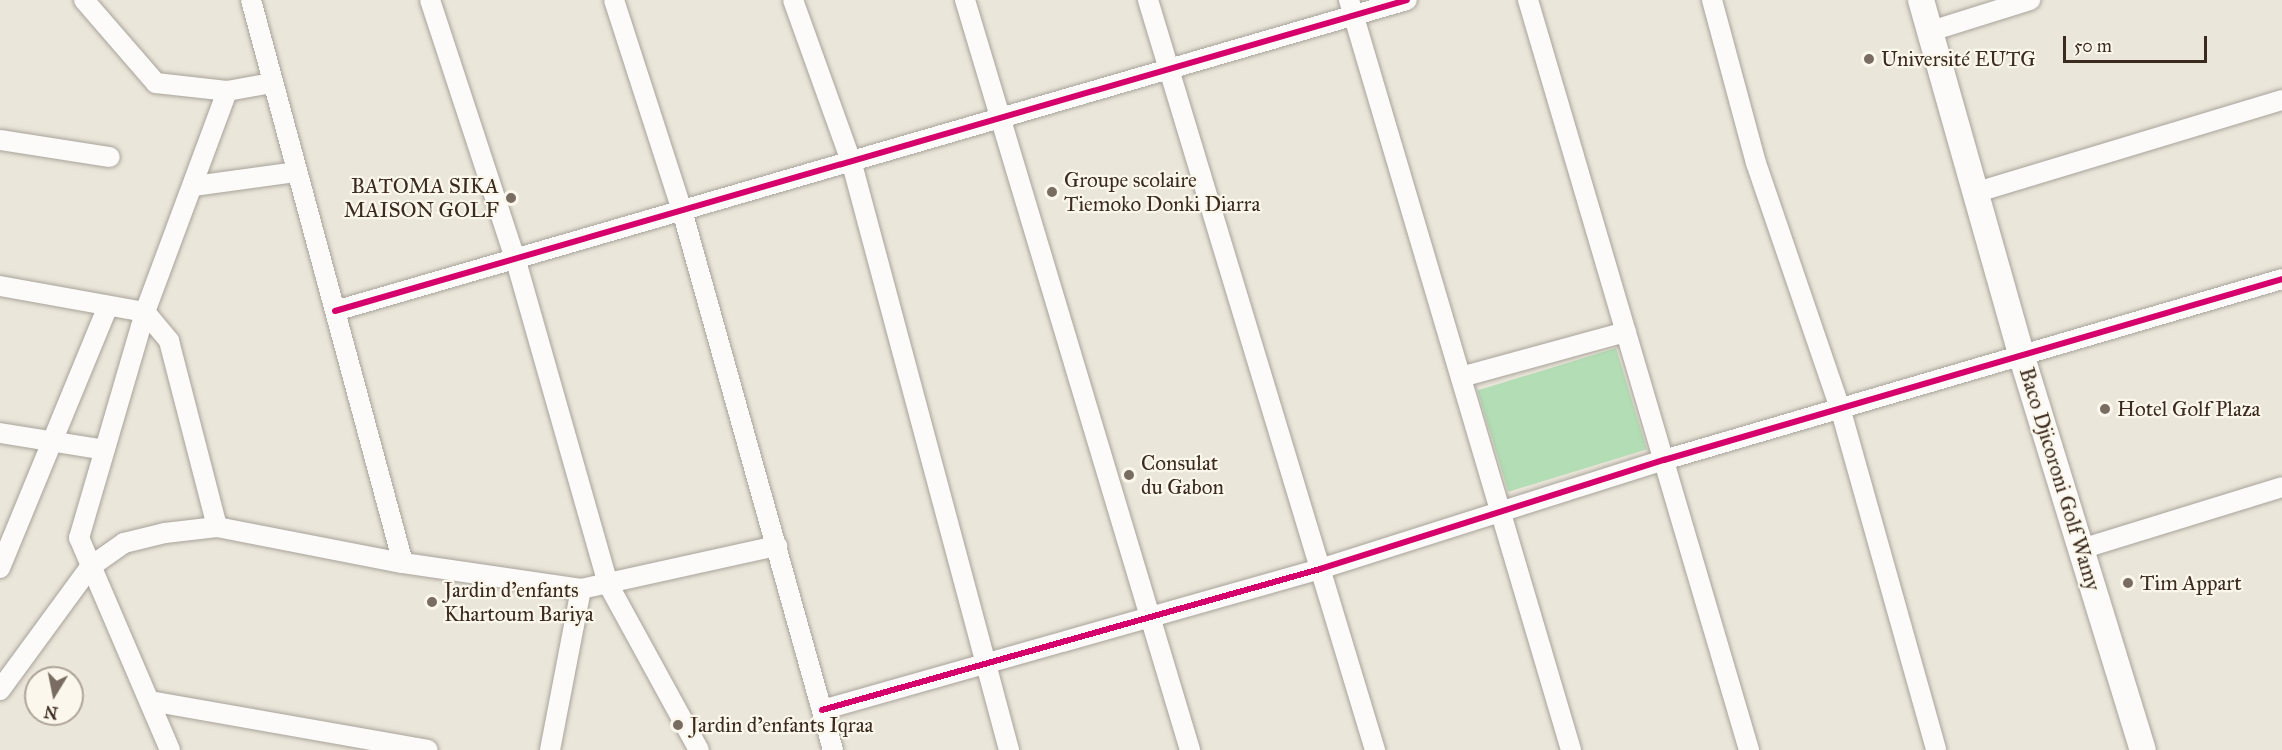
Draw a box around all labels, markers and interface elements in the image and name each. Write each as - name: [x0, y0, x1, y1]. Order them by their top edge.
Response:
- scale bar: [2066, 24, 2210, 62]
- text: 50 m: [2074, 35, 2112, 57]
- place label: Université EUTG: [1881, 46, 2036, 72]
- marker: Université EUTG: [1862, 52, 1876, 66]
- place label: Groupe scolaire Tiemoko Donki Diarra: [1064, 167, 1260, 217]
- place label: BATOMA SIKA MAISON GOLF: [344, 173, 499, 223]
- marker: Groupe scolaire Tiemoko Donki Diarra: [1045, 185, 1059, 199]
- marker: BATOMA SIKA MAISON GOLF: [504, 191, 518, 205]
- street label: Baco Djicoroni Golf Wamy: [2014, 364, 2106, 594]
- place label: Hotel Golf Plaza: [2117, 396, 2260, 422]
- marker: Hotel Golf Plaza: [2098, 402, 2112, 416]
- place label: Consulat du Gabon: [1141, 450, 1224, 500]
- marker: Consulat du Gabon: [1122, 468, 1136, 482]
- place label: Tim Appart: [2140, 570, 2242, 596]
- marker: Tim Appart: [2121, 576, 2135, 590]
- place label: Jardin d'enfants Khartoum Bariya: [444, 577, 594, 627]
- marker: Jardin d'enfants Khartoum Bariya: [425, 595, 439, 609]
- north arrow: [24, 666, 84, 726]
- text: N: [43, 702, 59, 723]
- place label: Jardin d'enfants Iqraa: [690, 712, 873, 738]
- marker: Jardin d'enfants Iqraa: [671, 718, 685, 732]

